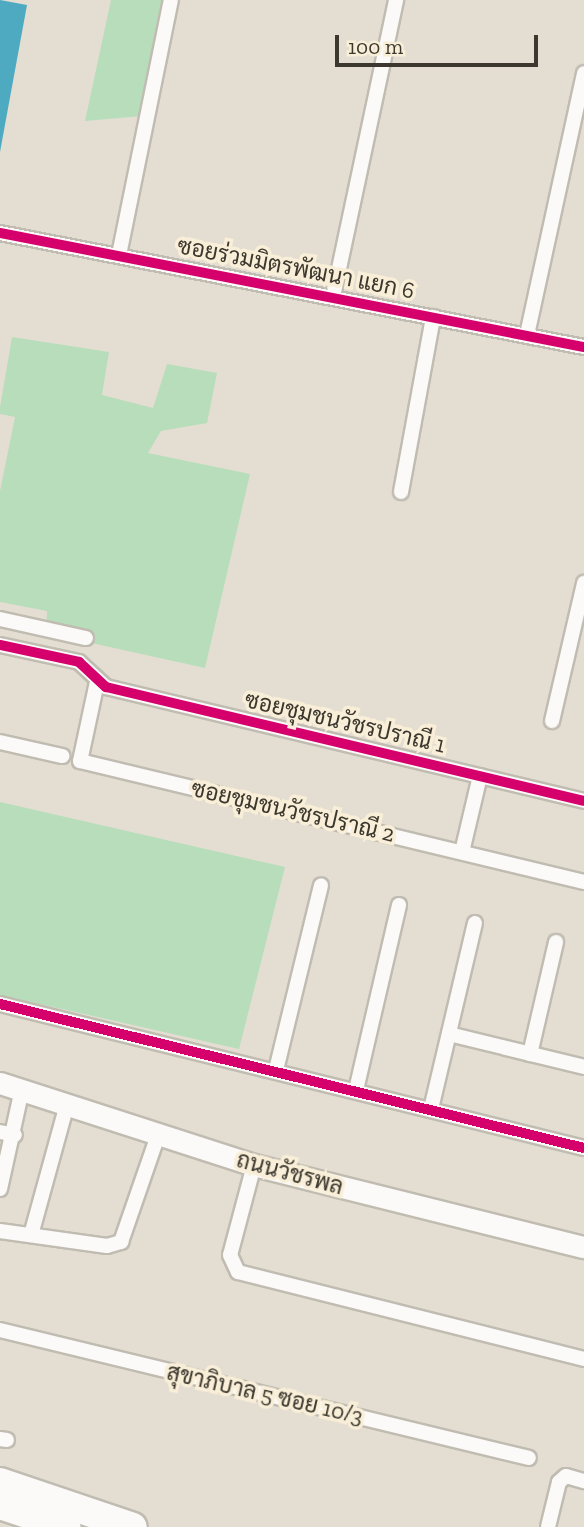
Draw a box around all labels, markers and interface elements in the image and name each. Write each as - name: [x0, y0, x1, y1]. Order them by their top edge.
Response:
- scale bar: [339, 21, 542, 65]
- text: 100 m: [348, 34, 403, 59]
- street label: ซอยร่วมมิตรพัฒนา แยก 6: [175, 231, 417, 305]
- street label: ซอยชุมชนวัชรปราณี 1: [242, 686, 448, 758]
- street label: ซอยชุมชนวัชรปราณี 2: [189, 774, 397, 848]
- street label: ถนนวัชรพล: [234, 1146, 346, 1200]
- street label: สุขาภิบาล 5 ซอย 10/3: [164, 1358, 366, 1430]

